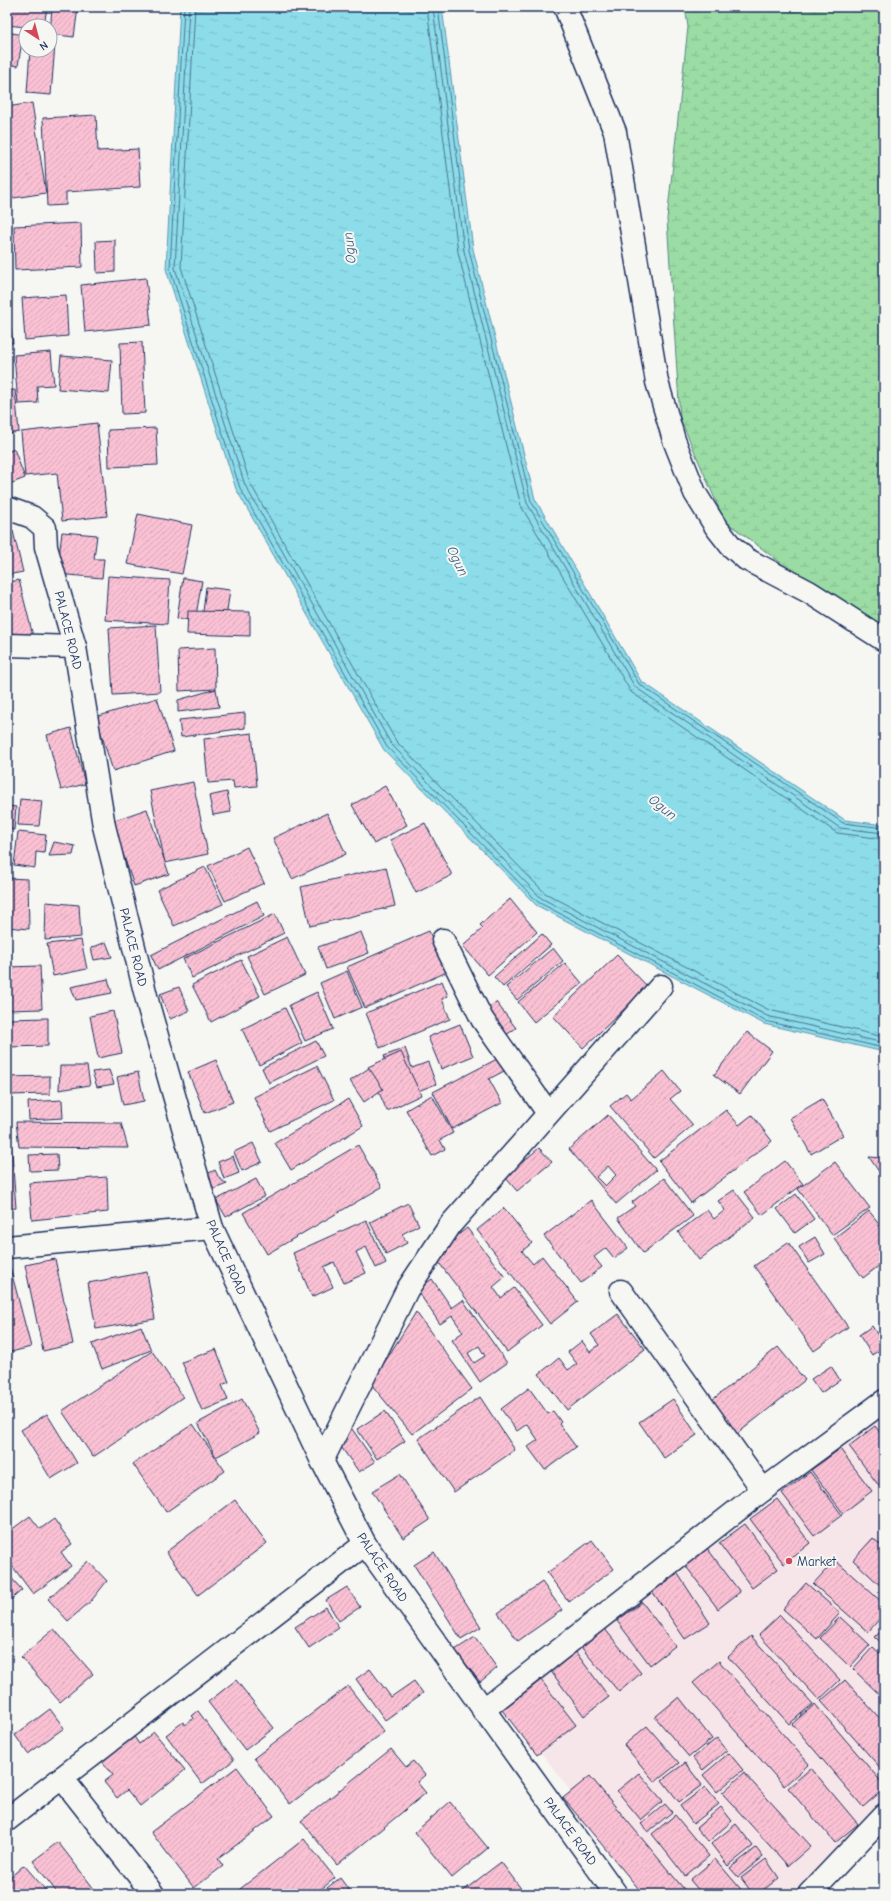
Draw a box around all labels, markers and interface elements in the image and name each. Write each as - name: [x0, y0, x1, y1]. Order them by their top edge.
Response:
- north arrow: [18, 18, 58, 58]
- text: N: [37, 38, 50, 53]
- water label: Ogun: [339, 231, 360, 265]
- water label: Ogun: [443, 543, 472, 579]
- street label: PALACE ROAD: [52, 589, 86, 671]
- water label: Ogun: [645, 791, 680, 824]
- street label: PALACE ROAD: [117, 906, 151, 988]
- street label: PALACE ROAD: [203, 1217, 250, 1297]
- street label: PALACE ROAD: [354, 1530, 411, 1605]
- place label: Market: [797, 1554, 837, 1569]
- marker: Market: [784, 1556, 794, 1566]
- street label: PALACE ROAD: [541, 1794, 600, 1868]

